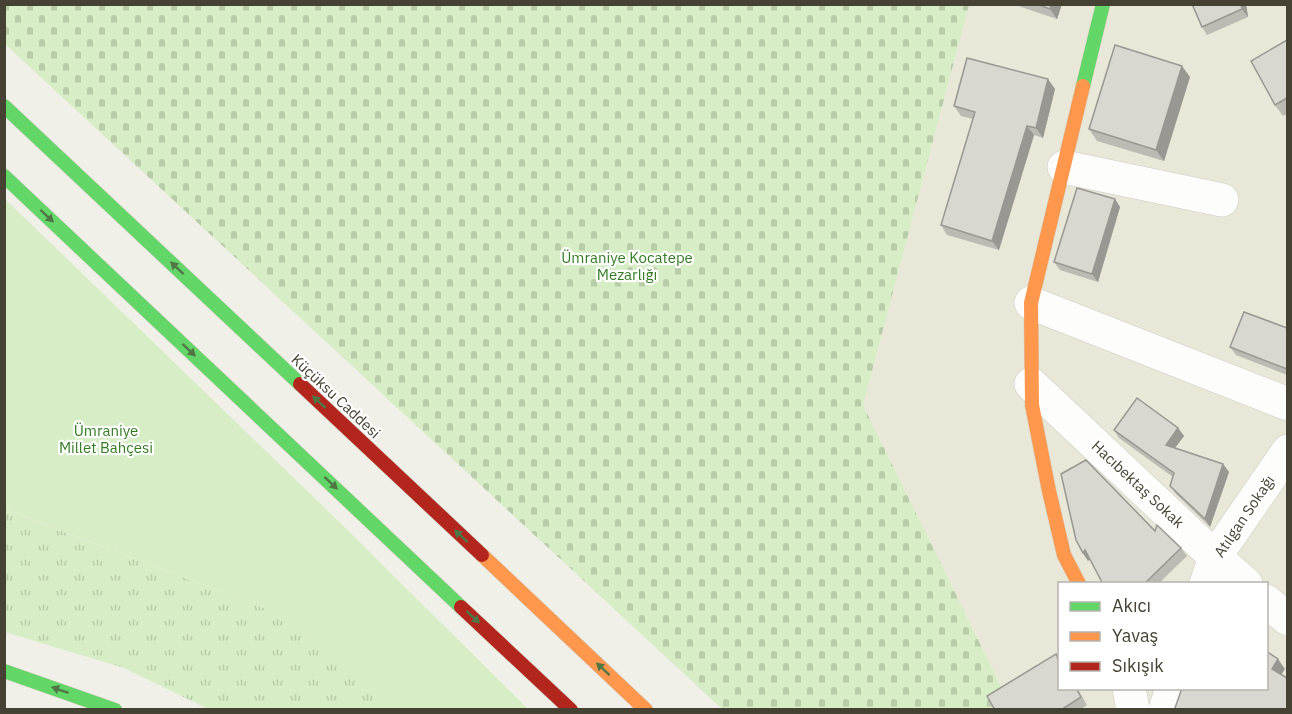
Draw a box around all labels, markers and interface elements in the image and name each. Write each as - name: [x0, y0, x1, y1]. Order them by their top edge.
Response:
- one-way arrow: [39, 209, 54, 222]
- park label: Ümraniye Kocatepe Mezarlığı: [561, 248, 693, 284]
- one-way arrow: [170, 261, 185, 275]
- one-way arrow: [182, 342, 196, 356]
- street label: Küçüksu Caddesi: [287, 350, 385, 442]
- one-way arrow: [312, 395, 327, 409]
- park label: Ümraniye Millet Bahçesi: [59, 421, 153, 457]
- street label: Hacıbektaş Sokak: [1088, 436, 1188, 532]
- street label: Atılgan Sokağı: [1209, 471, 1279, 561]
- one-way arrow: [324, 476, 338, 490]
- one-way arrow: [454, 529, 468, 543]
- legend: [1058, 582, 1268, 690]
- text: Akıcı: [1112, 594, 1151, 617]
- one-way arrow: [465, 610, 480, 623]
- text: Yavaş: [1112, 624, 1158, 647]
- text: Sıkışık: [1112, 654, 1164, 677]
- one-way arrow: [596, 663, 610, 677]
- one-way arrow: [50, 685, 68, 695]

